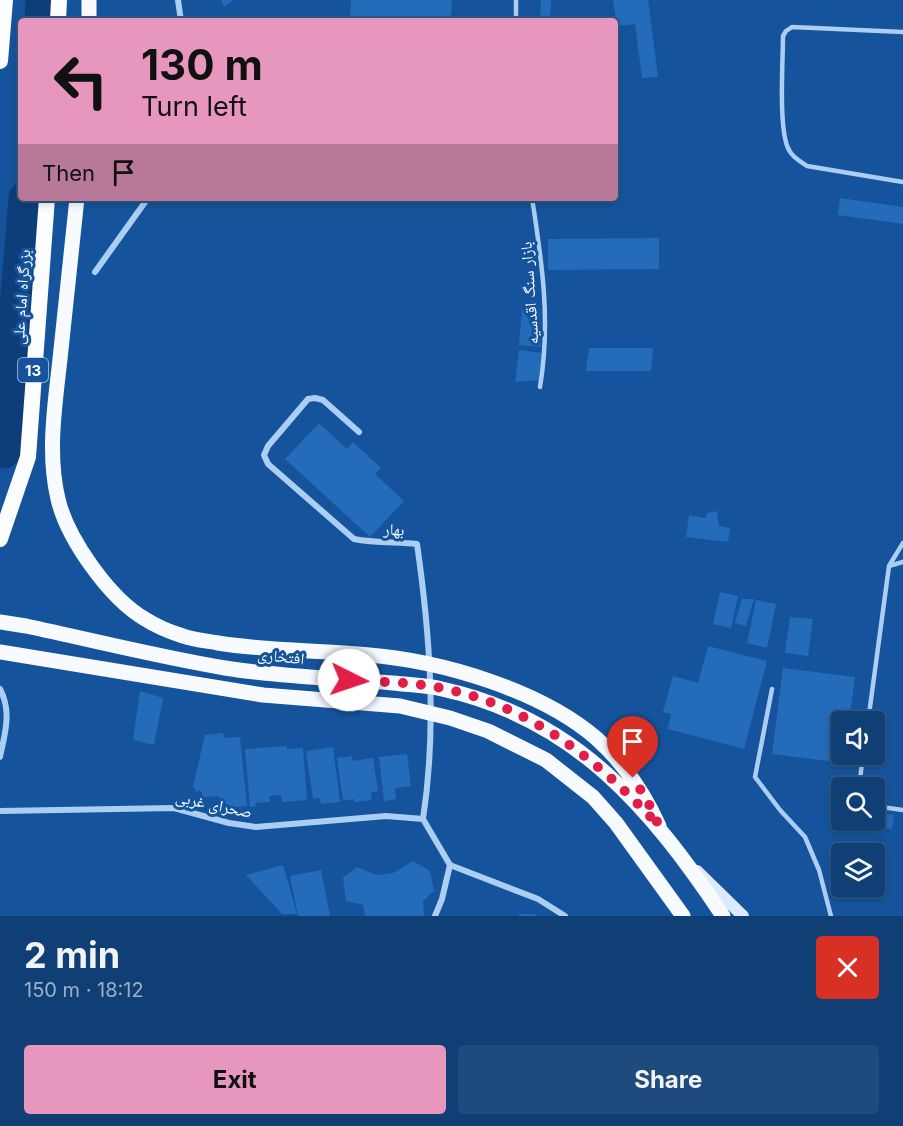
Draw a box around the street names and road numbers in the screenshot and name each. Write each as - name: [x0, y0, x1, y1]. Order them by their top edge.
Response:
- street label: بازار سنگ اقدسیه: [515, 241, 543, 345]
- street label: بزرگراه امام علی: [8, 249, 35, 345]
- road number: 13: [18, 358, 48, 382]
- street label: بهار: [382, 518, 405, 540]
- street label: افتخاری: [256, 644, 305, 669]
- street label: صحرای غربی: [174, 786, 254, 823]

